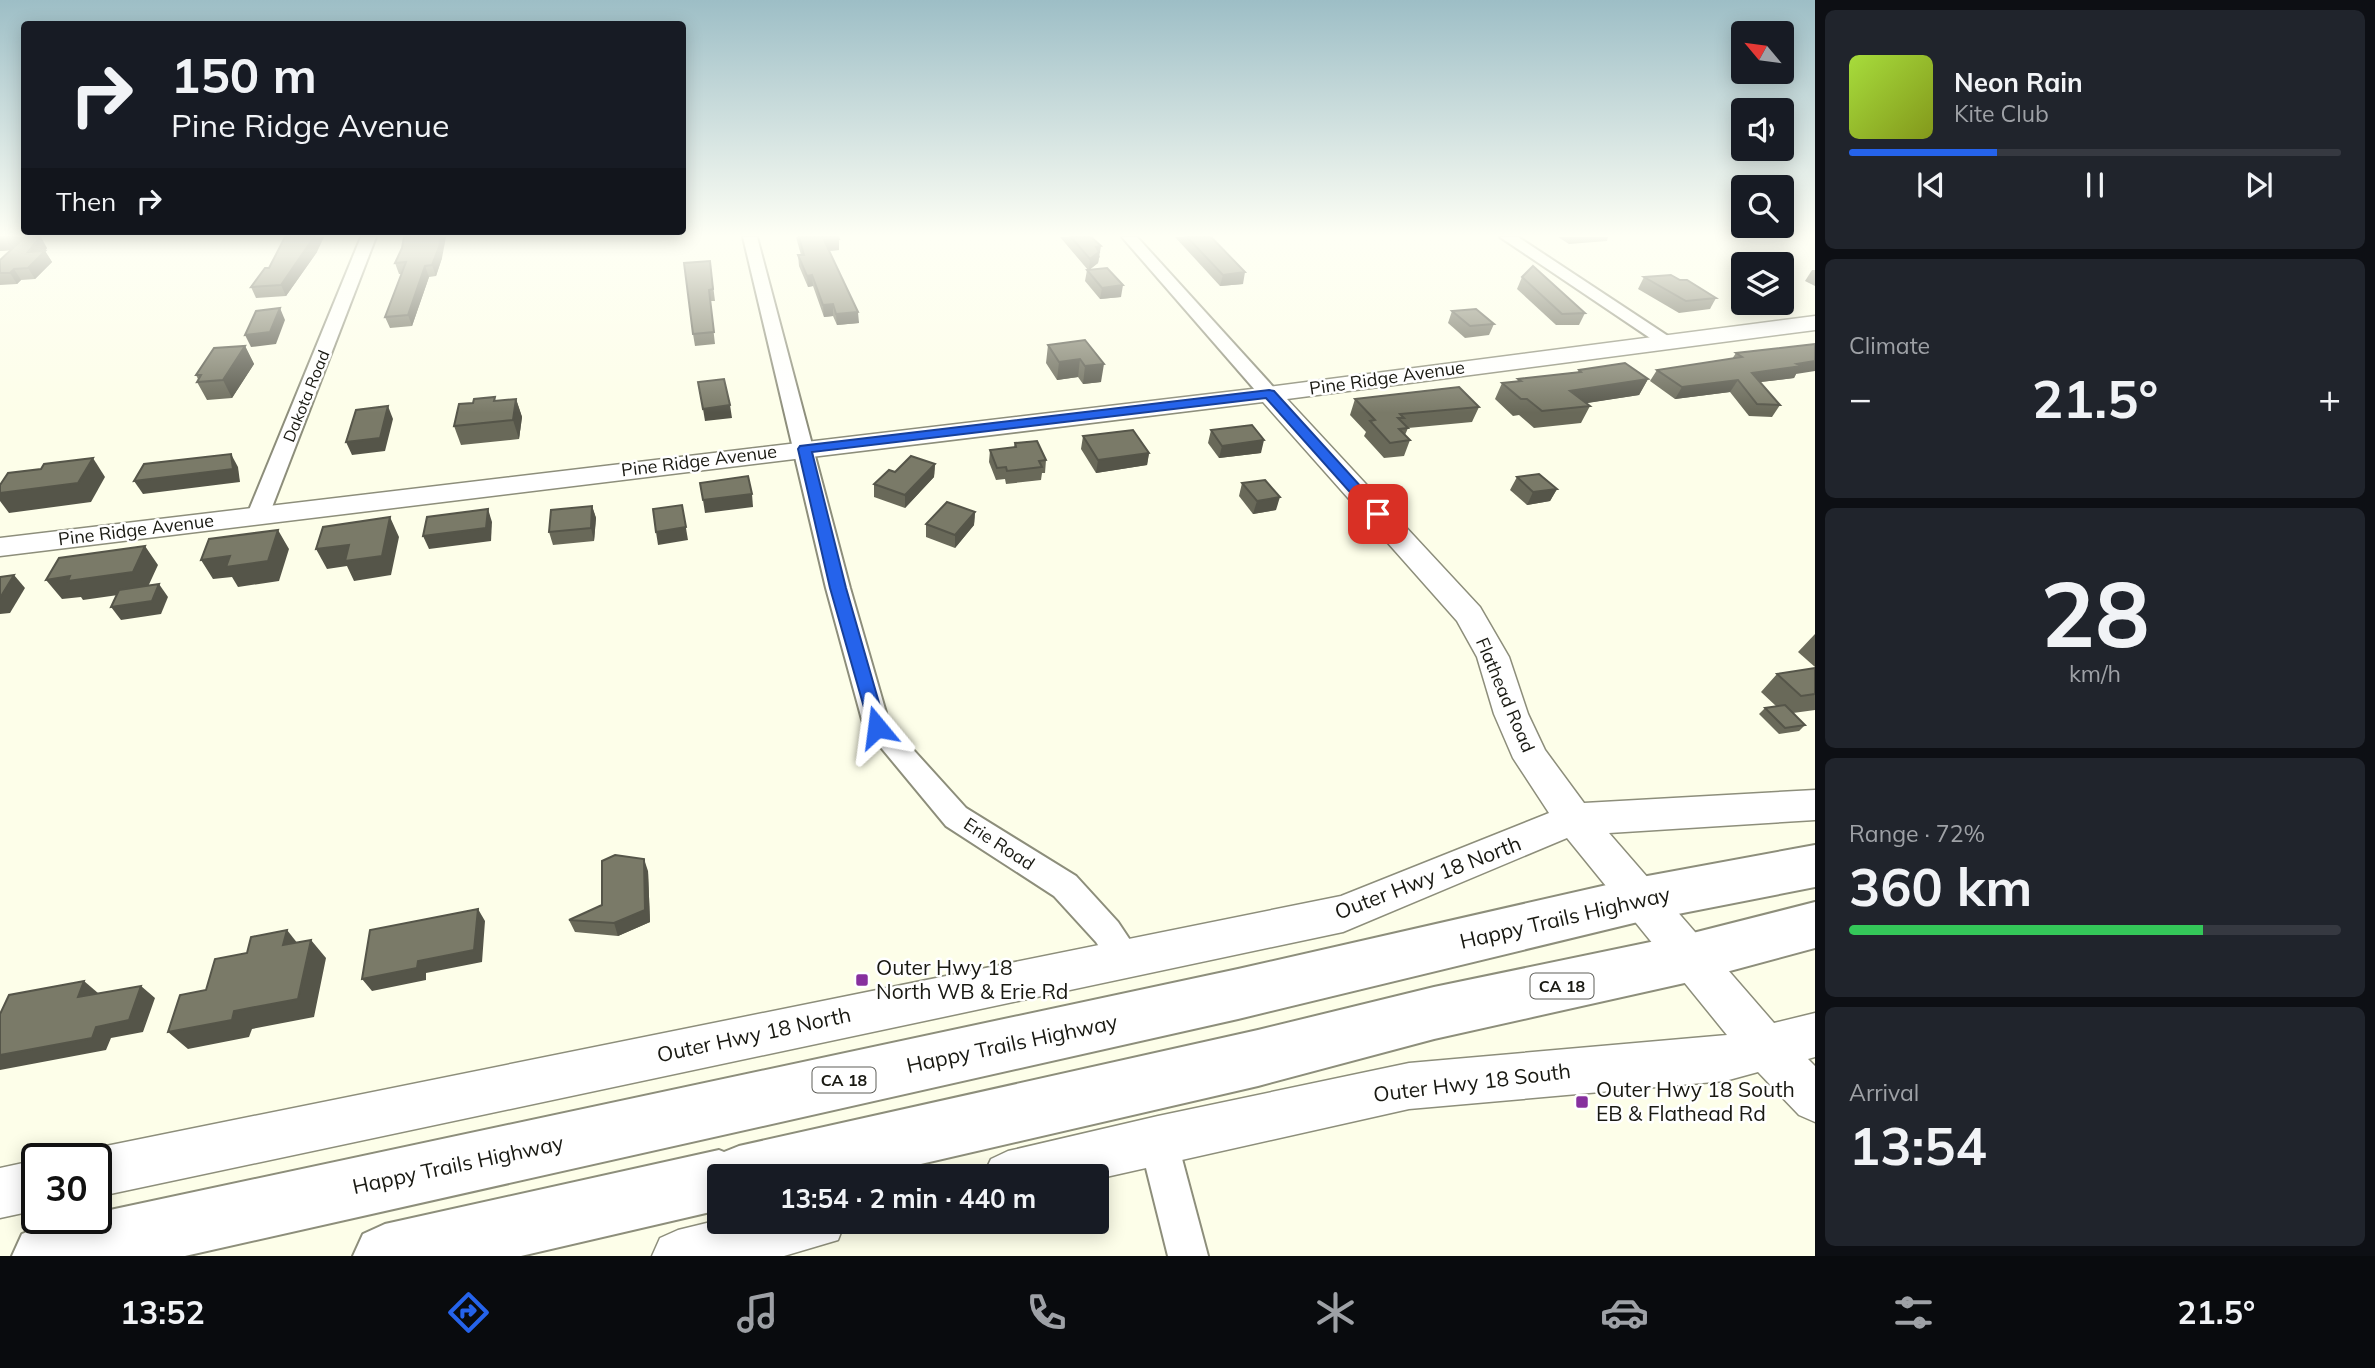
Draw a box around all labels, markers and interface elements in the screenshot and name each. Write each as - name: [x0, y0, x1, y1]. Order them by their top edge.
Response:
- north arrow: [1731, 21, 1794, 84]
- map controls: [1731, 21, 1794, 315]
- text: 150 m: [171, 44, 317, 105]
- icon: right: [56, 49, 147, 140]
- text: Neon Rain: [1954, 66, 2083, 99]
- button: sound: [1731, 98, 1794, 161]
- text: Kite Club: [1954, 99, 2049, 128]
- text: Pine Ridge Avenue: [171, 105, 449, 145]
- icon: previous: [1912, 166, 1950, 204]
- icon: pause: [2076, 166, 2114, 204]
- icon: next: [2240, 166, 2278, 204]
- button: search: [1731, 175, 1794, 238]
- icon: right: [130, 182, 168, 220]
- text: Then: [56, 185, 116, 218]
- button: layers: [1731, 252, 1794, 315]
- text: Climate: [1849, 331, 1930, 360]
- street label: Dakota Road: [279, 347, 333, 445]
- street label: Pine Ridge Avenue: [1308, 355, 1466, 400]
- text: 21.5°: [2032, 366, 2158, 431]
- text: −: [1849, 374, 1872, 422]
- text: +: [2318, 374, 2341, 422]
- street label: Pine Ridge Avenue: [620, 440, 778, 481]
- pin: [1348, 484, 1408, 544]
- icon: arrive: [1359, 495, 1397, 533]
- street label: Pine Ridge Avenue: [57, 509, 215, 550]
- text: 28: [2040, 556, 2150, 670]
- street label: Flathead Road: [1471, 634, 1540, 756]
- text: km/h: [2069, 659, 2121, 688]
- position arrow: [840, 690, 914, 764]
- street label: Erie Road: [959, 812, 1039, 875]
- text: Range · 72%: [1849, 819, 1985, 848]
- street label: Outer Hwy 18 North: [1331, 830, 1524, 925]
- text: 360 km: [1849, 854, 2032, 919]
- street label: Happy Trails Highway: [1457, 880, 1672, 954]
- place label: Outer Hwy 18 North WB & Erie Rd: [876, 954, 1068, 1004]
- marker: Outer Hwy 18 North WB & Erie Rd: [854, 972, 870, 988]
- road number: CA 18: [1530, 974, 1594, 998]
- street label: Outer Hwy 18 North: [654, 1001, 853, 1067]
- street label: Happy Trails Highway: [904, 1008, 1120, 1078]
- street label: Outer Hwy 18 South: [1372, 1057, 1572, 1107]
- road number: CA 18: [812, 1068, 876, 1092]
- place label: Outer Hwy 18 South EB & Flathead Rd: [1596, 1076, 1795, 1126]
- text: Arrival: [1849, 1078, 1919, 1107]
- marker: Outer Hwy 18 South EB & Flathead Rd: [1574, 1094, 1590, 1110]
- text: 13:54: [1849, 1113, 1987, 1178]
- street label: Happy Trails Highway: [350, 1129, 566, 1199]
- speed limit sign: 30: [21, 1143, 112, 1234]
- text: 13:54 · 2 min · 440 m: [780, 1182, 1036, 1215]
- icon: directions: [444, 1288, 493, 1337]
- icon: music: [733, 1288, 782, 1337]
- icon: phone: [1022, 1288, 1071, 1337]
- icon: climate: [1311, 1288, 1360, 1337]
- icon: car: [1600, 1288, 1649, 1337]
- icon: filters: [1889, 1288, 1938, 1337]
- text: 13:52: [120, 1292, 205, 1332]
- text: 21.5°: [2177, 1292, 2255, 1332]

